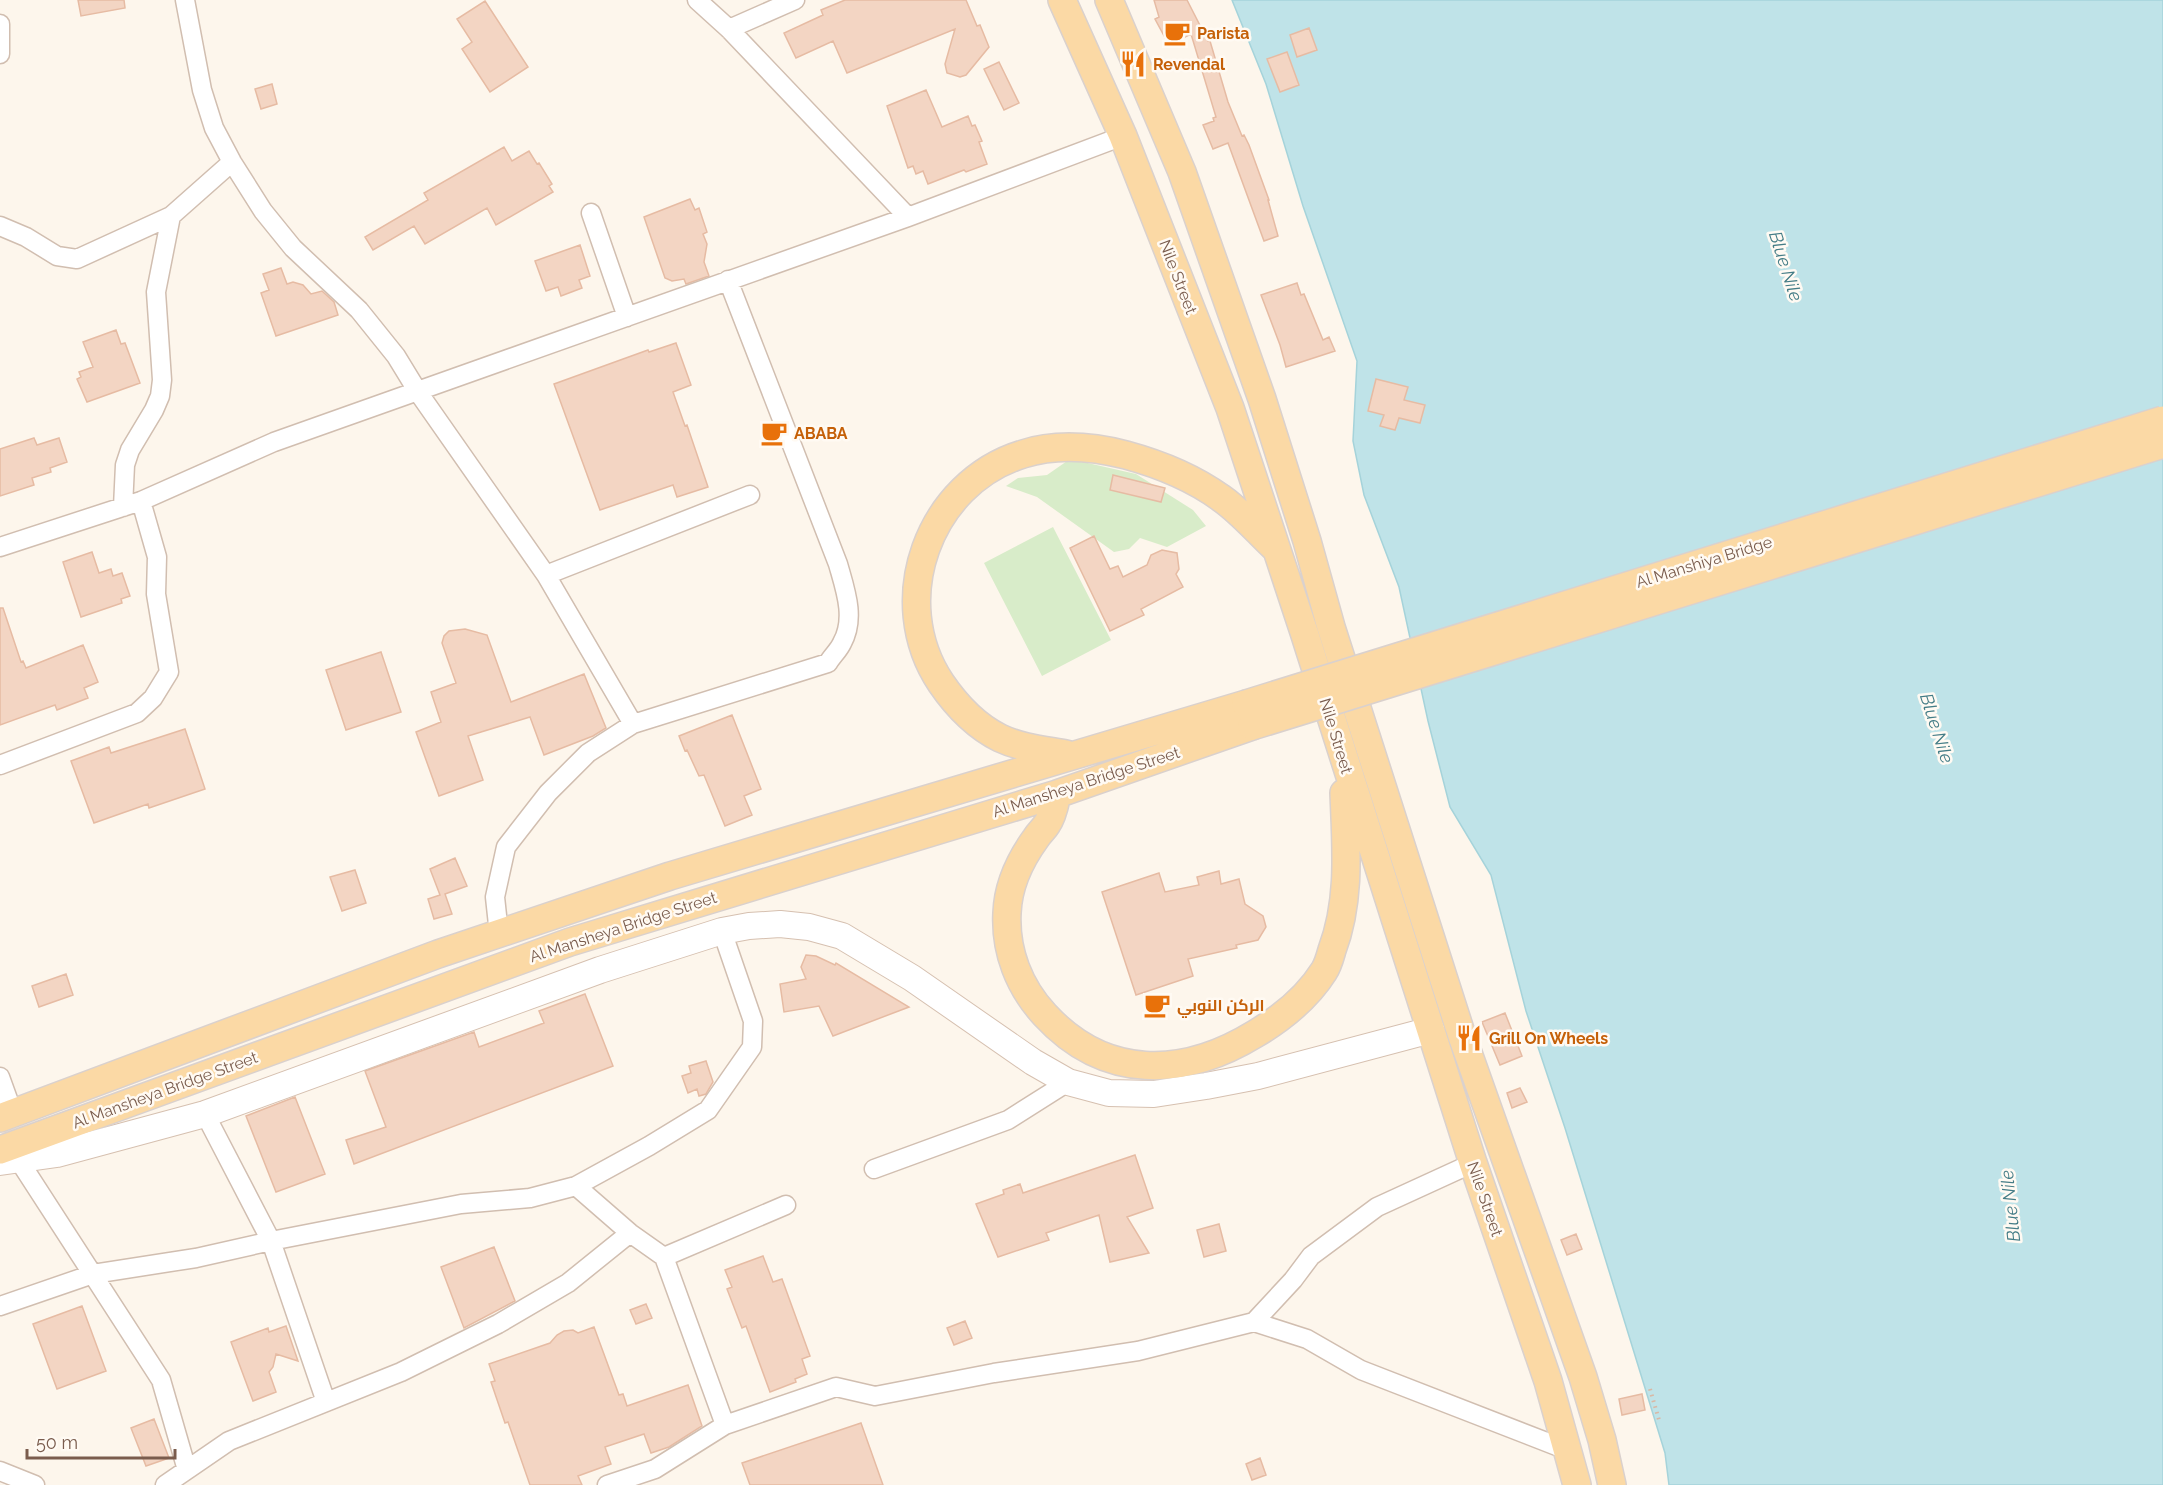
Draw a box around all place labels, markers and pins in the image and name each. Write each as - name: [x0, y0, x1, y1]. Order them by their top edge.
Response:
- cafe icon: Parista: [1162, 18, 1192, 48]
- place label: Parista: [1197, 24, 1250, 43]
- restaurant icon: Revendal: [1118, 49, 1148, 79]
- place label: Revendal: [1153, 55, 1226, 74]
- cafe icon: ABABA: [759, 418, 789, 448]
- place label: ABABA: [794, 424, 848, 443]
- cafe icon: الركن النوبي: [1142, 990, 1172, 1020]
- place label: الركن النوبي: [1177, 996, 1264, 1018]
- restaurant icon: Grill On Wheels: [1454, 1023, 1484, 1053]
- place label: Grill On Wheels: [1489, 1029, 1608, 1048]

